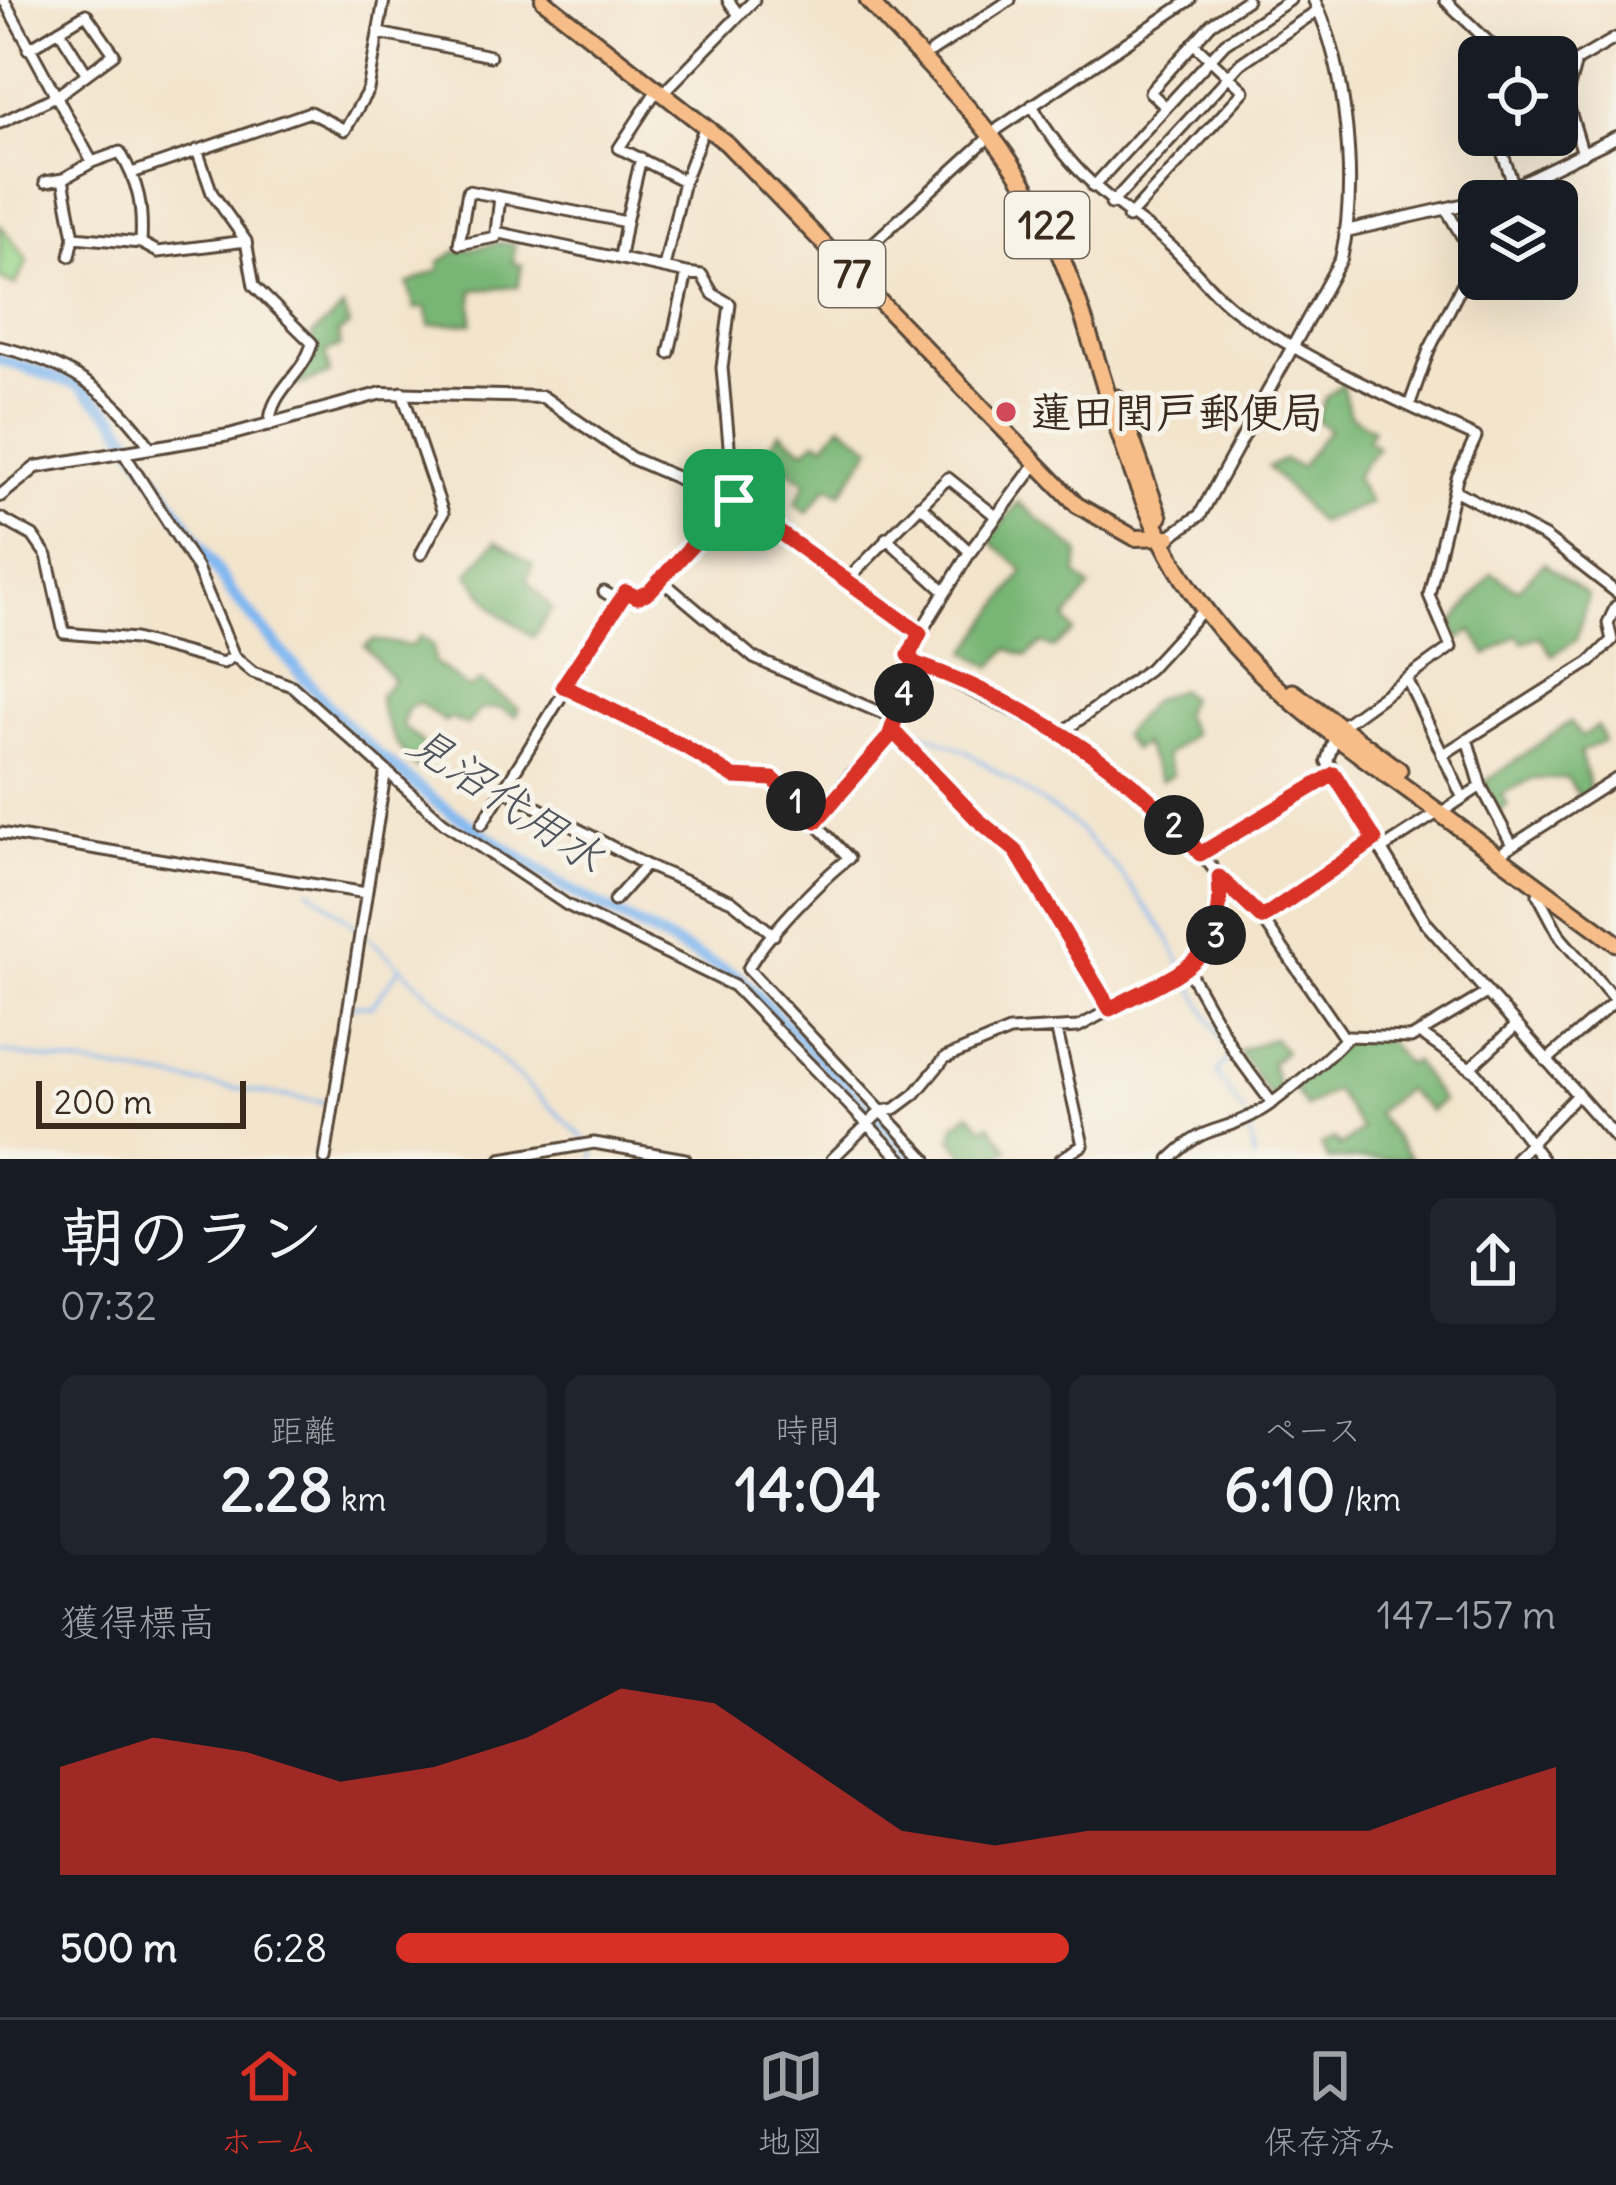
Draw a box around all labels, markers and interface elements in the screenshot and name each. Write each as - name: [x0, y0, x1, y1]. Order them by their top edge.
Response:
- map controls: [1458, 36, 1578, 300]
- button: locate: [1458, 36, 1578, 156]
- button: layers: [1458, 180, 1578, 300]
- road number: 122: [1005, 192, 1089, 258]
- road number: 77: [819, 241, 885, 307]
- place label: 蓮田閏戸郵便局: [1030, 386, 1324, 438]
- marker: 蓮田閏戸郵便局: [993, 399, 1019, 425]
- pin: [683, 449, 785, 551]
- icon: arrive: [701, 467, 767, 533]
- pin: 4: [874, 663, 934, 723]
- text: 4: [894, 672, 914, 714]
- water label: 見沼代用水: [398, 713, 616, 885]
- pin: 1: [766, 771, 826, 831]
- text: 1: [789, 780, 803, 822]
- pin: 2: [1144, 795, 1204, 855]
- text: 2: [1165, 804, 1183, 846]
- pin: 3: [1186, 905, 1246, 965]
- text: 3: [1207, 914, 1225, 956]
- scale bar: [36, 1075, 246, 1128]
- text: 200 m: [54, 1081, 152, 1123]
- text: 朝のラン: [60, 1195, 324, 1278]
- button: share: [1430, 1198, 1556, 1324]
- text: 07:32: [60, 1282, 157, 1331]
- text: 距離: [270, 1409, 336, 1451]
- text: 時間: [775, 1409, 841, 1451]
- text: ペース: [1264, 1409, 1361, 1451]
- text: 2.28: [220, 1452, 333, 1527]
- text: 14:04: [735, 1452, 881, 1527]
- text: 6:10: [1224, 1452, 1336, 1527]
- text: km: [333, 1478, 387, 1520]
- text: /km: [1336, 1478, 1401, 1520]
- text: 147–157 m: [1377, 1591, 1556, 1640]
- text: 獲得標高: [60, 1598, 216, 1647]
- text: 500 m: [60, 1924, 177, 1973]
- text: 6:28: [252, 1924, 327, 1973]
- tab: ホーム: [220, 2043, 318, 2163]
- tab: 地図: [758, 2043, 824, 2163]
- tab: 保存済み: [1264, 2043, 1396, 2163]

